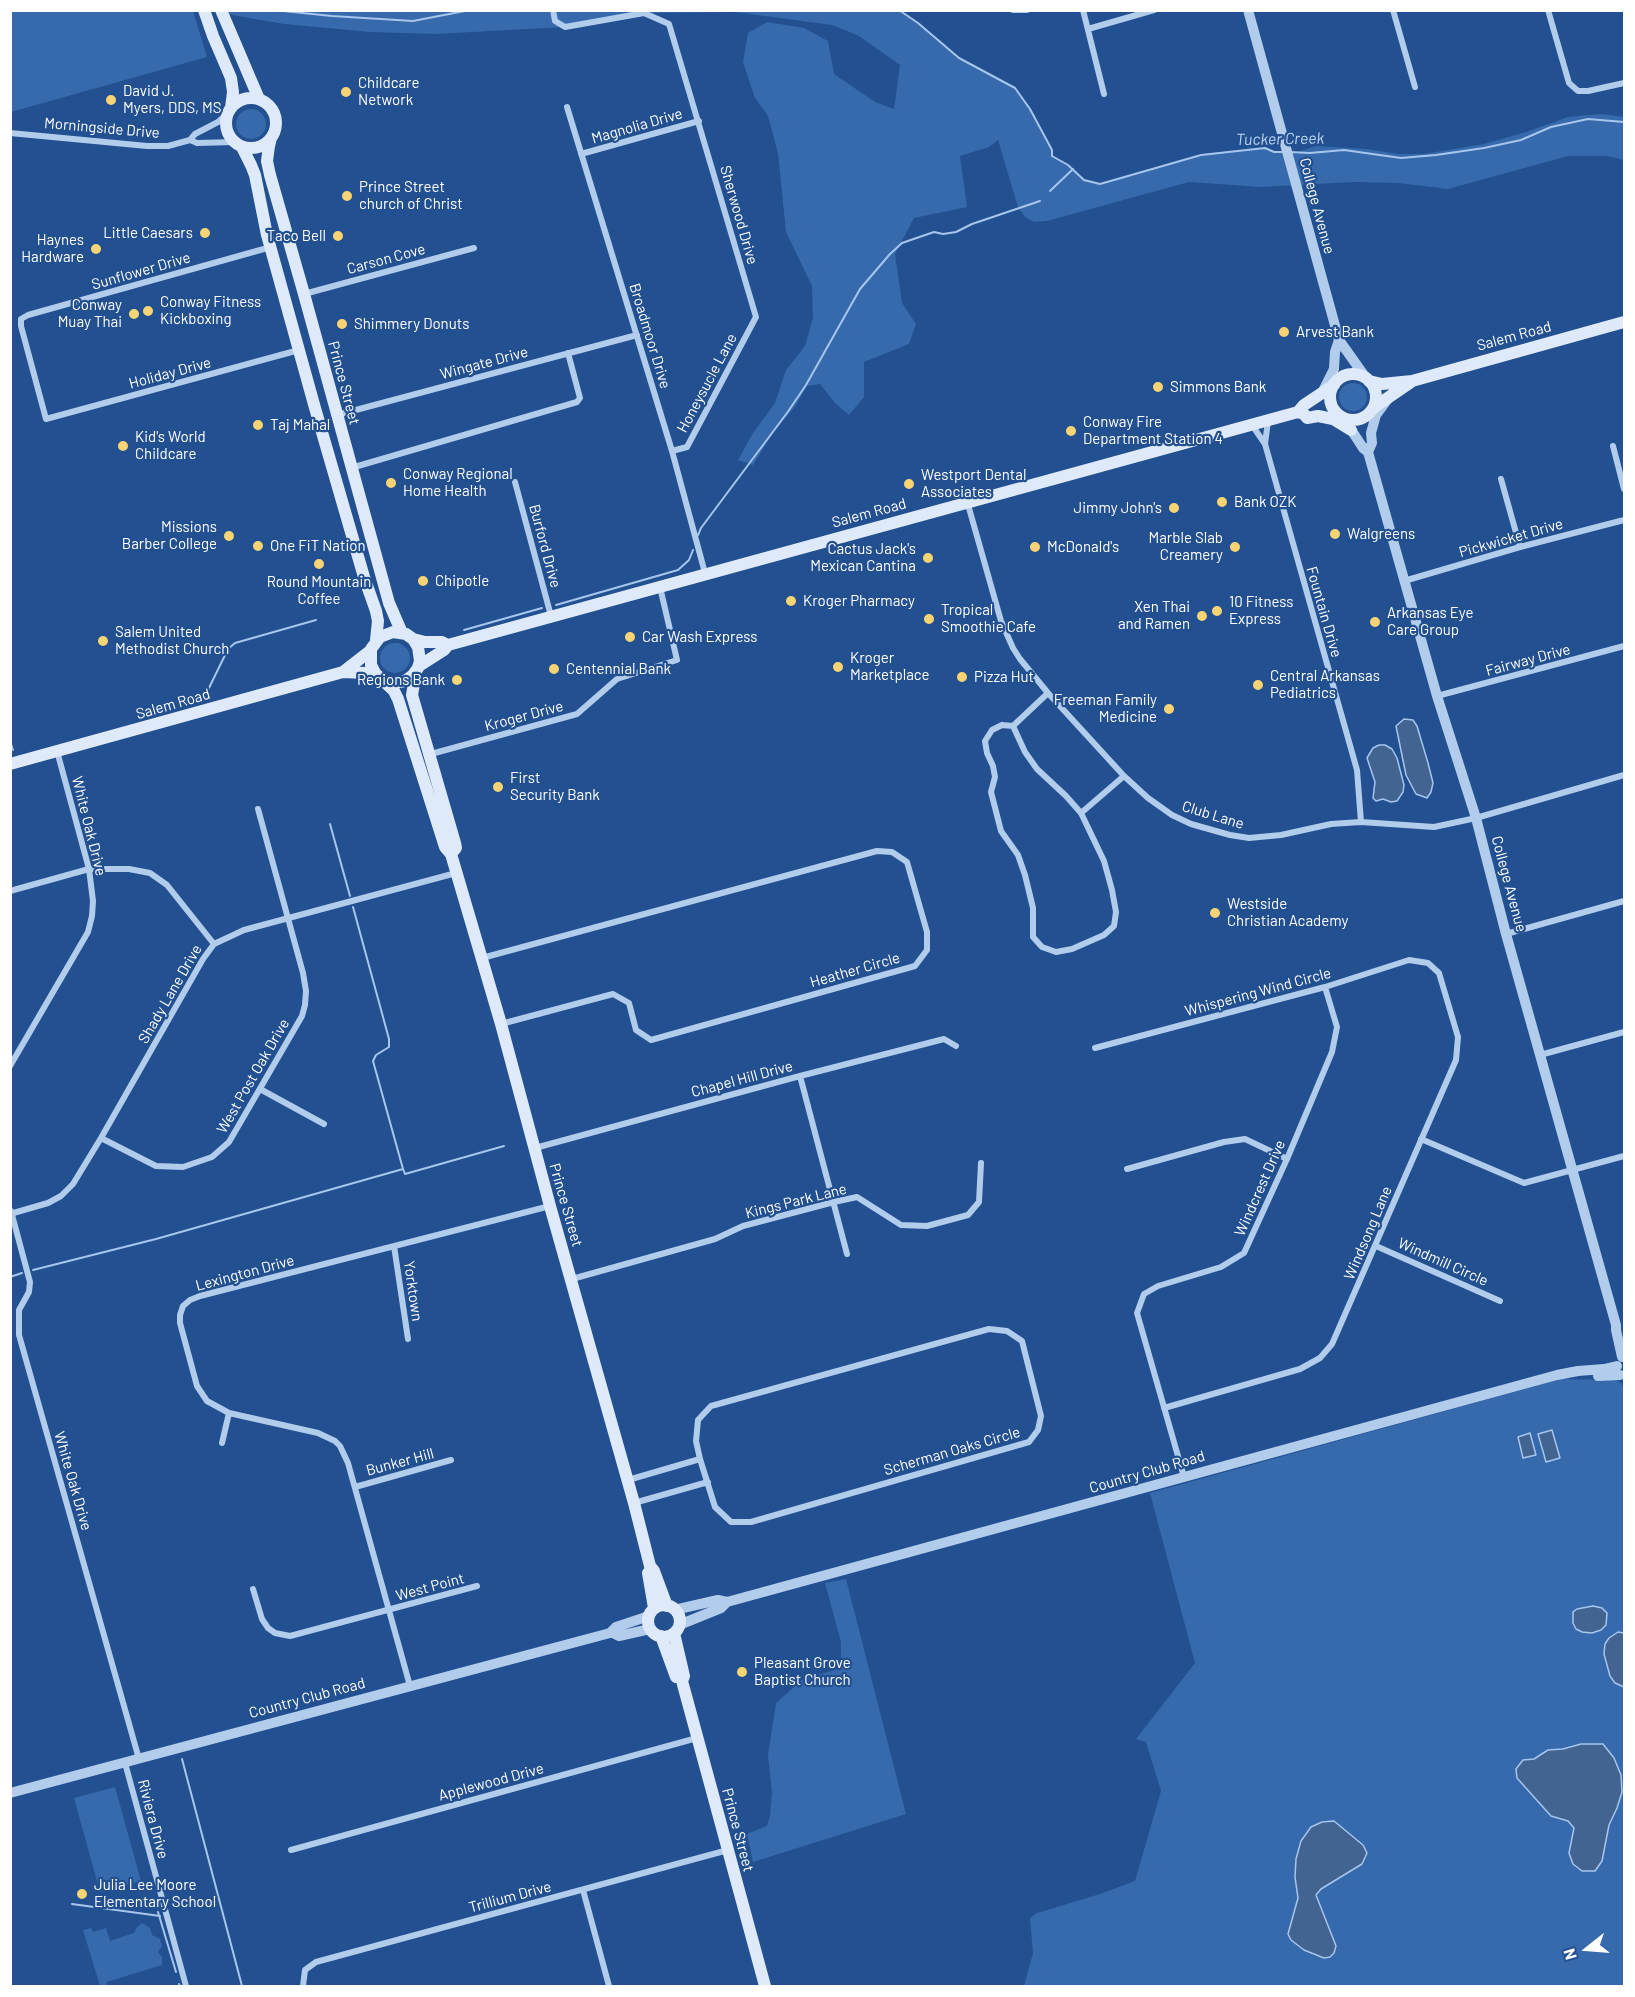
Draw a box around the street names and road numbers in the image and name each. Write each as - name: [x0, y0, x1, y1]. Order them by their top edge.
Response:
- street label: Magnolia Drive: [589, 104, 685, 148]
- street label: Morningside Drive: [43, 114, 161, 142]
- street label: College Avenue: [1296, 156, 1338, 256]
- street label: Sherwood Drive: [716, 163, 762, 267]
- street label: Carson Cove: [345, 240, 427, 278]
- street label: Sunflower Drive: [90, 248, 192, 294]
- street label: Broadmoor Drive: [625, 281, 675, 391]
- street label: Salem Road: [1475, 317, 1553, 355]
- street label: Honeysucle Lane: [673, 330, 741, 436]
- street label: Prince Street: [324, 339, 364, 427]
- street label: Wingate Drive: [438, 343, 530, 383]
- street label: Holiday Drive: [127, 353, 213, 393]
- street label: Salem Road: [830, 494, 908, 532]
- street label: Burford Drive: [525, 502, 565, 590]
- street label: Pickwicket Drive: [1457, 515, 1565, 561]
- street label: Fountain Drive: [1302, 564, 1346, 660]
- street label: Fairway Drive: [1484, 640, 1572, 680]
- street label: Salem Road: [134, 685, 212, 723]
- street label: Kroger Drive: [483, 697, 565, 735]
- street label: White Oak Drive: [68, 774, 110, 878]
- street label: Club Lane: [1180, 797, 1246, 833]
- street label: College Avenue: [1488, 834, 1530, 934]
- street label: Shady Lane Drive: [134, 941, 206, 1047]
- street label: Heather Circle: [808, 949, 902, 991]
- street label: Whispering Wind Circle: [1183, 964, 1333, 1020]
- street label: West Post Oak Drive: [213, 1016, 293, 1136]
- street label: Chapel Hill Drive: [689, 1057, 795, 1101]
- street label: Windcrest Drive: [1231, 1137, 1289, 1239]
- street label: Prince Street: [546, 1161, 586, 1249]
- street label: Kings Park Lane: [743, 1180, 849, 1222]
- street label: Windsong Lane: [1340, 1184, 1396, 1282]
- street label: Windmill Circle: [1395, 1234, 1491, 1290]
- street label: Lexington Drive: [194, 1251, 296, 1295]
- street label: Yorktown: [400, 1260, 426, 1322]
- street label: Scherman Oaks Circle: [882, 1423, 1022, 1479]
- street label: White Oak Drive: [50, 1429, 96, 1533]
- street label: Bunker Hill: [364, 1444, 436, 1480]
- street label: Country Club Road: [1087, 1447, 1207, 1497]
- street label: West Point: [394, 1569, 466, 1605]
- street label: Country Club Road: [247, 1674, 367, 1722]
- street label: Applewood Drive: [436, 1759, 546, 1805]
- street label: Riviera Drive: [134, 1777, 172, 1861]
- street label: Prince Street: [718, 1786, 758, 1874]
- street label: Trillium Drive: [467, 1877, 553, 1917]

